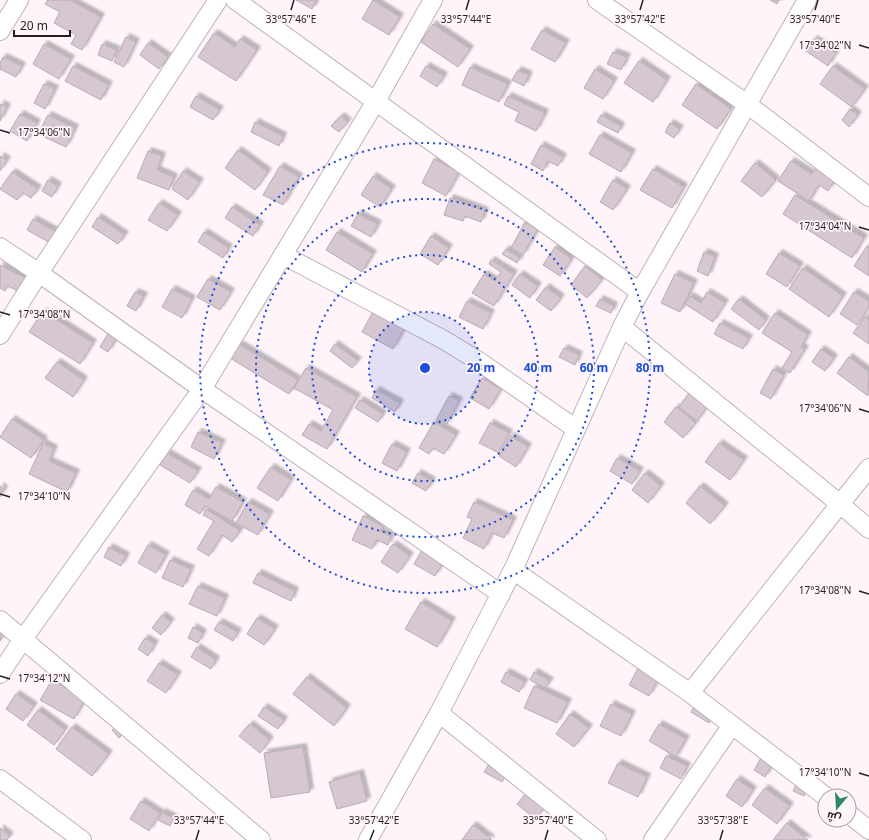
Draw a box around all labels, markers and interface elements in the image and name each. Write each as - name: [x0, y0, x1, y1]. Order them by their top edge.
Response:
- scale bar: [14, 12, 70, 38]
- text: 33°57'46"E: [266, 12, 316, 26]
- text: 33°57'44"E: [441, 12, 491, 26]
- text: 33°57'42"E: [615, 12, 665, 26]
- text: 33°57'40"E: [790, 12, 840, 26]
- text: 20 m: [20, 17, 48, 34]
- text: 17°34'02"N: [799, 38, 851, 52]
- text: 17°34'06"N: [18, 125, 70, 139]
- text: 17°34'04"N: [799, 219, 851, 233]
- text: 17°34'08"N: [18, 307, 70, 321]
- text: 20 m: [467, 359, 495, 376]
- text: 40 m: [524, 359, 552, 376]
- text: 60 m: [580, 359, 608, 376]
- text: 80 m: [636, 359, 664, 376]
- centre of rings: [418, 361, 432, 375]
- text: 17°34'06"N: [799, 401, 851, 415]
- text: 17°34'10"N: [18, 489, 70, 503]
- text: 17°34'08"N: [799, 583, 851, 597]
- text: 17°34'12"N: [18, 671, 70, 685]
- text: 17°34'10"N: [799, 765, 851, 779]
- north arrow: [817, 788, 857, 828]
- text: ش: [825, 809, 843, 827]
- text: 33°57'44"E: [174, 813, 224, 827]
- text: 33°57'42"E: [349, 813, 399, 827]
- text: 33°57'40"E: [523, 813, 573, 827]
- text: 33°57'38"E: [698, 813, 748, 827]

